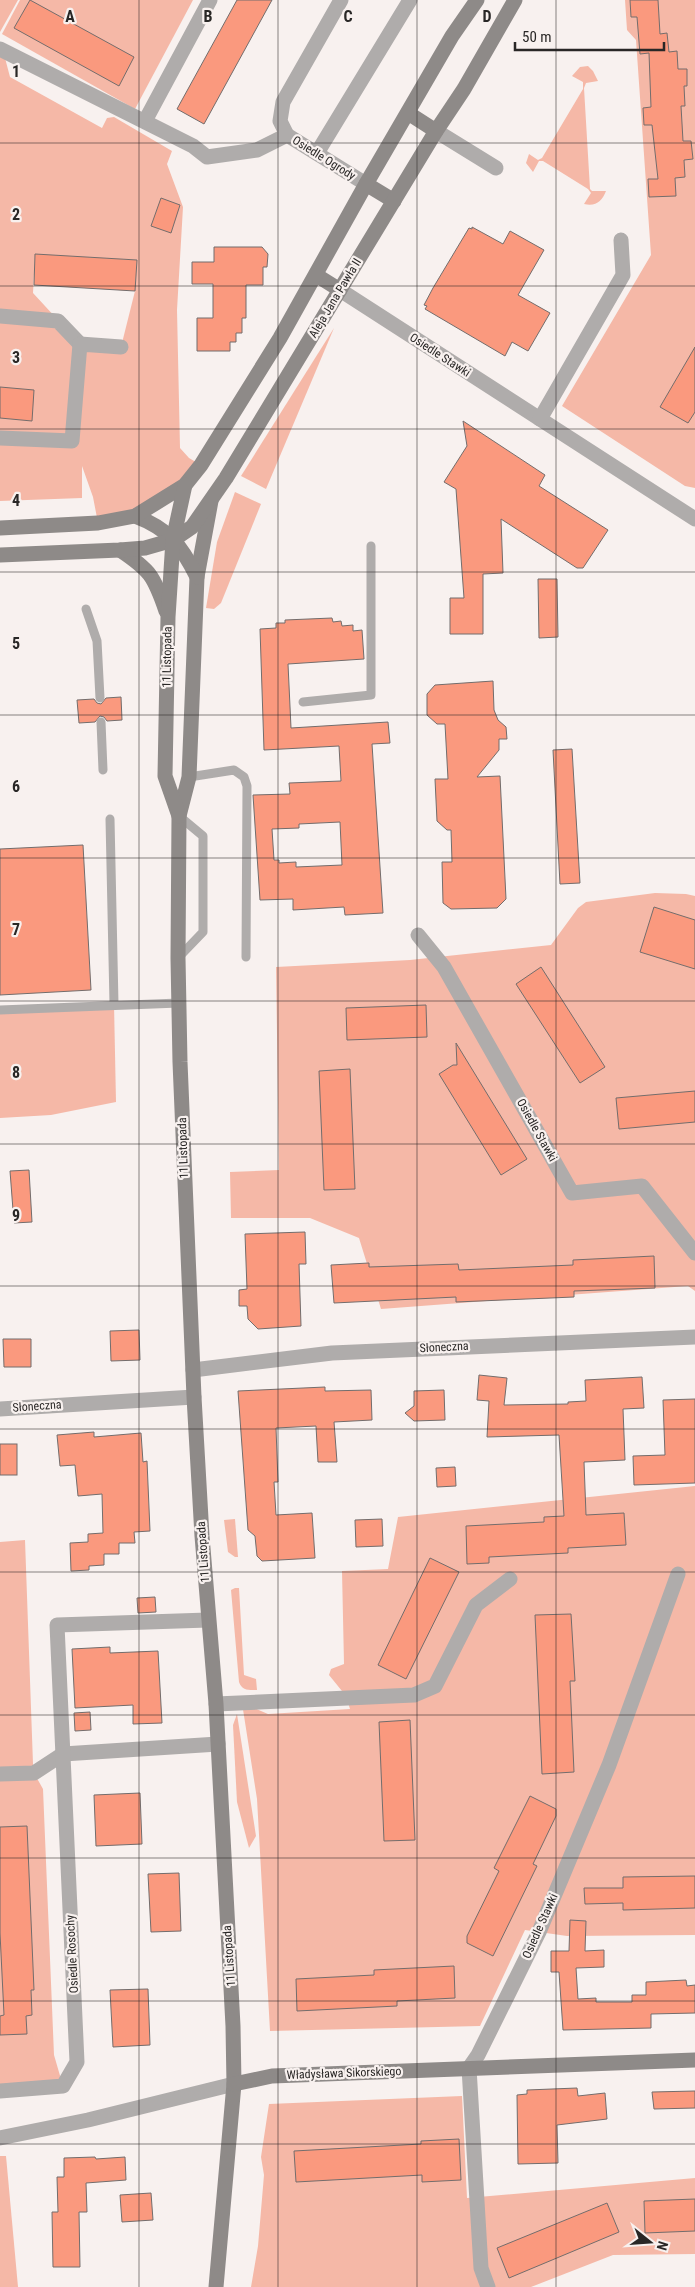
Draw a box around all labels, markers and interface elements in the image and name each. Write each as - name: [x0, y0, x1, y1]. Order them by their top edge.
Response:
- text: A: [65, 7, 75, 26]
- text: B: [204, 7, 213, 26]
- text: C: [343, 7, 353, 26]
- text: D: [482, 7, 492, 26]
- scale bar: [515, 20, 664, 52]
- text: 50 m: [522, 28, 552, 46]
- text: 1: [12, 62, 20, 81]
- street label: Osiedle Ogrody: [290, 133, 358, 183]
- text: 2: [12, 205, 20, 224]
- street label: Aleja Jana Pawła II: [306, 256, 364, 340]
- street label: Osiedle Stawki: [407, 330, 473, 380]
- text: 3: [12, 348, 20, 367]
- text: 4: [12, 491, 20, 510]
- street label: 11 Listopada: [159, 626, 175, 688]
- text: 5: [12, 634, 20, 653]
- text: 6: [12, 777, 20, 796]
- text: 7: [12, 920, 20, 939]
- text: 8: [12, 1063, 20, 1082]
- street label: Osiedle Stawki: [514, 1096, 560, 1164]
- street label: 11 Listopada: [175, 1117, 191, 1179]
- text: 9: [12, 1206, 20, 1225]
- street label: Słoneczna: [419, 1339, 469, 1355]
- street label: Słoneczna: [12, 1397, 62, 1415]
- street label: 11 Listopada: [194, 1521, 212, 1583]
- street label: Osiedle Stawki: [519, 1891, 561, 1961]
- street label: Osiedle Rosochy: [63, 1914, 81, 1994]
- street label: 11 Listopada: [220, 1925, 238, 1987]
- street label: Władysława Sikorskiego: [286, 2064, 402, 2082]
- north arrow: [625, 2217, 675, 2267]
- text: N: [654, 2239, 671, 2252]

